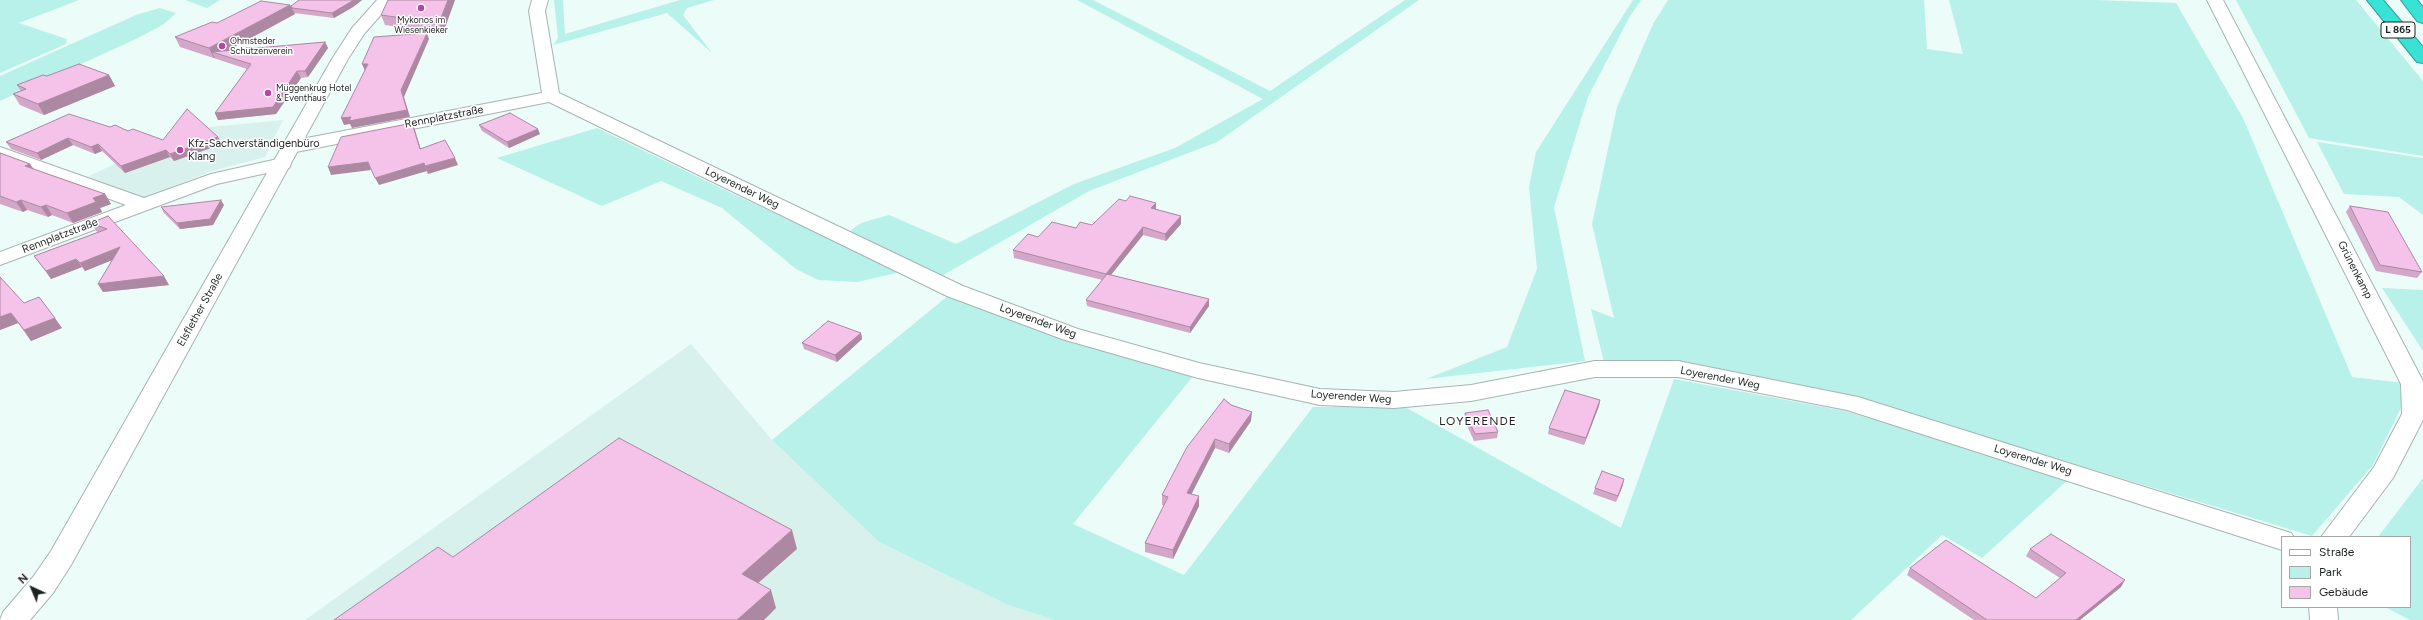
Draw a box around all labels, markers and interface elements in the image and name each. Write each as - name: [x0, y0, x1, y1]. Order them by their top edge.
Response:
- marker: Mykonos im Wiesenkieker: [416, 3, 426, 13]
- place label: Mykonos im Wiesenkieker: [394, 15, 448, 36]
- road number: L 865: [2381, 22, 2415, 38]
- place label: Ohmsteder Schützenverein: [230, 36, 293, 57]
- marker: Ohmsteder Schützenverein: [217, 41, 227, 51]
- place label: Müggenkrug Hotel & Eventhaus: [276, 83, 351, 104]
- marker: Müggenkrug Hotel & Eventhaus: [263, 88, 273, 98]
- street label: Rennplatzstraße: [403, 103, 485, 131]
- place label: Kfz-Sachverständigenbüro Klang: [188, 137, 320, 163]
- marker: Kfz-Sachverständigenbüro Klang: [175, 145, 185, 155]
- street label: Loyerender Weg: [703, 164, 781, 212]
- street label: Rennplatzstraße: [20, 215, 100, 257]
- street label: Grünenkamp: [2335, 239, 2375, 301]
- street label: Elsflether Straße: [174, 271, 226, 349]
- street label: Loyerender Weg: [998, 301, 1078, 341]
- street label: Loyerender Weg: [1679, 364, 1761, 392]
- street label: Loyerender Weg: [1310, 388, 1392, 406]
- district label: LOYERENDE: [1439, 414, 1517, 428]
- street label: Loyerender Weg: [1992, 442, 2074, 478]
- legend: [2281, 536, 2411, 608]
- text: Straße: [2319, 545, 2354, 559]
- text: Park: [2319, 565, 2342, 579]
- north arrow: [12, 568, 52, 608]
- text: N: [16, 571, 31, 587]
- text: Gebäude: [2319, 585, 2368, 599]

